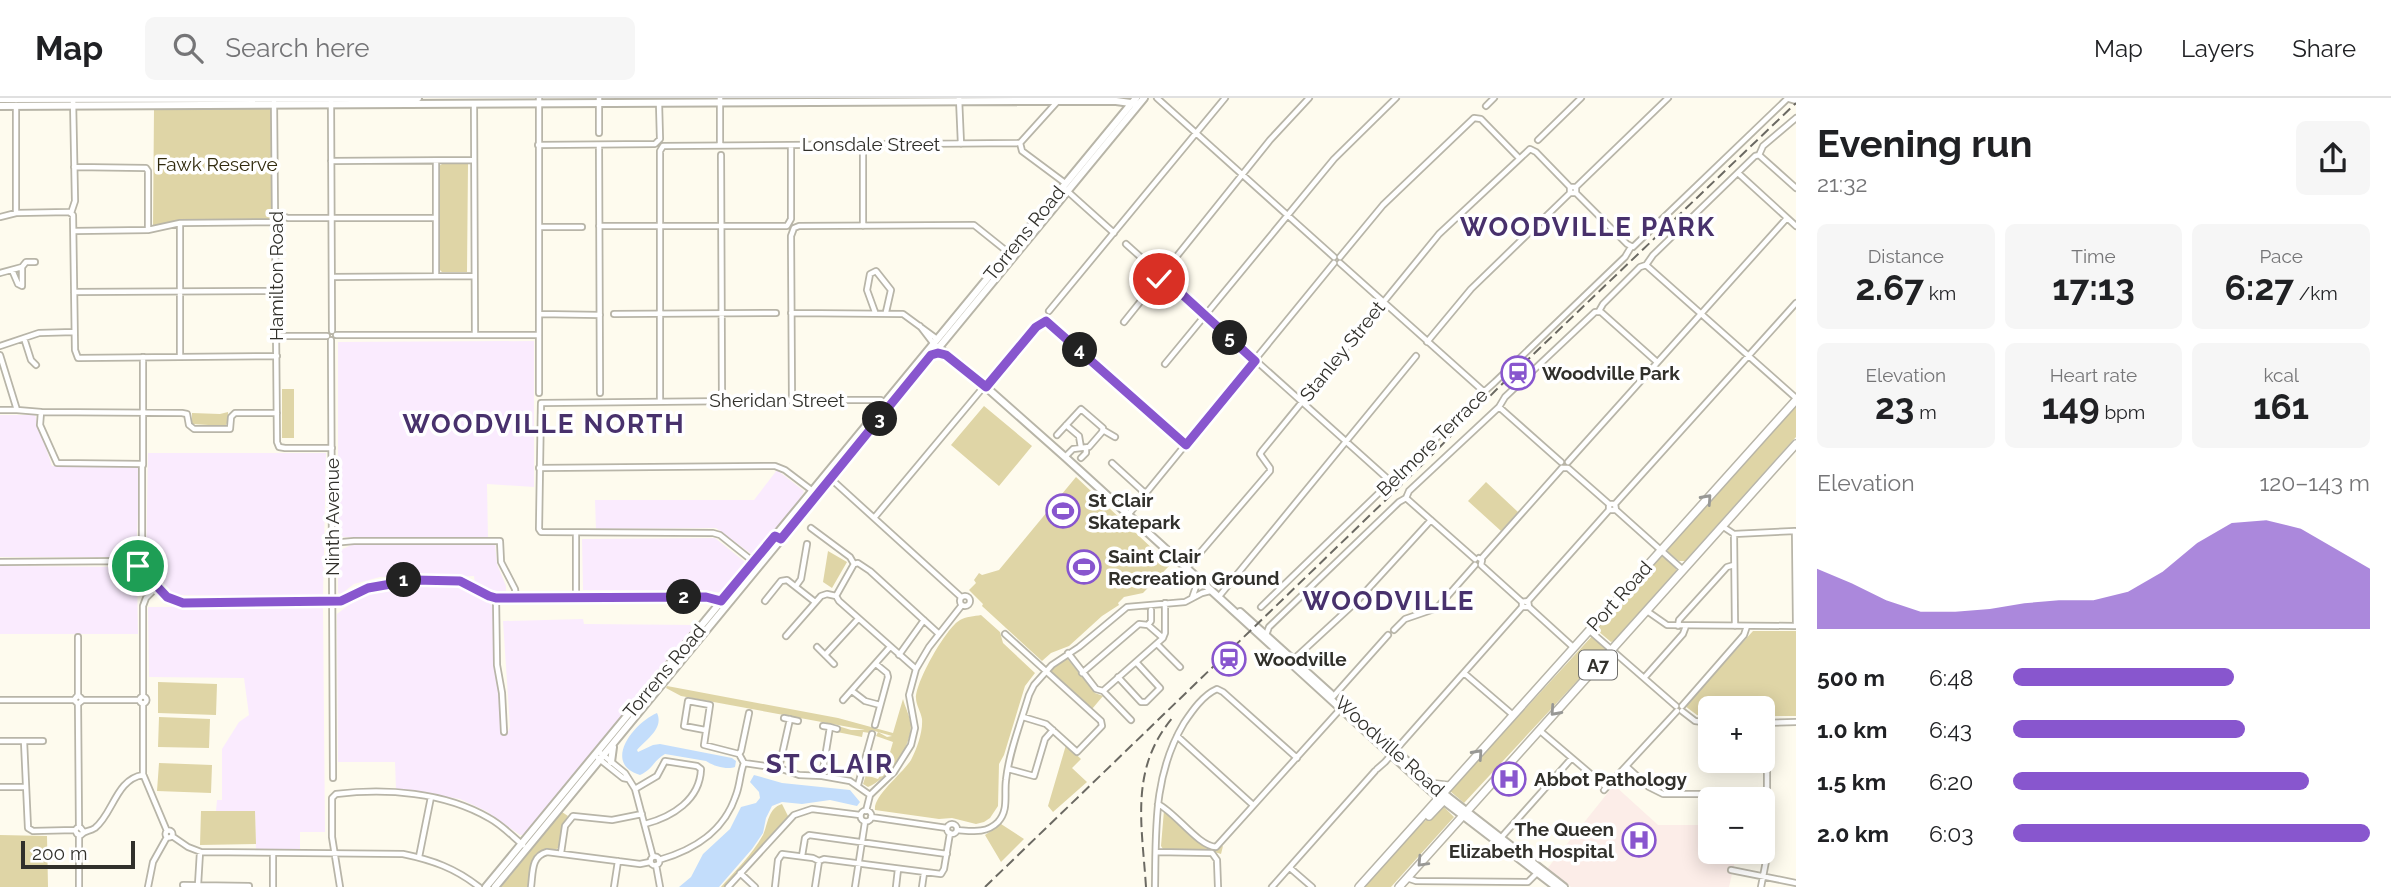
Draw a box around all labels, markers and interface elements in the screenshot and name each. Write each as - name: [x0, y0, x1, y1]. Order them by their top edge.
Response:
- search box: [145, 17, 635, 80]
- text: Map: [35, 29, 103, 68]
- icon: search: [169, 29, 207, 67]
- text: Search here: [225, 33, 370, 63]
- text: Map: [2094, 34, 2143, 63]
- text: Layers: [2181, 34, 2254, 63]
- text: Share: [2292, 34, 2356, 63]
- text: Evening run: [1817, 121, 2032, 166]
- button: share: [2296, 121, 2370, 195]
- street label: Lonsdale Street: [802, 133, 941, 155]
- park label: Fawk Reserve: [156, 153, 278, 175]
- text: 21:32: [1817, 170, 1867, 197]
- street label: Torrens Road: [979, 181, 1069, 285]
- street label: Hamilton Road: [265, 211, 287, 341]
- district label: WOODVILLE PARK: [1460, 212, 1716, 242]
- text: Distance: [1868, 245, 1944, 267]
- text: Time: [2071, 245, 2116, 267]
- text: Pace: [2259, 245, 2303, 267]
- pin: [1129, 249, 1189, 309]
- icon: check: [1140, 260, 1178, 298]
- text: 2.67: [1855, 267, 1924, 308]
- text: 17:13: [2052, 267, 2135, 308]
- text: 6:27: [2225, 267, 2294, 308]
- text: km: [1924, 282, 1956, 304]
- text: /km: [2294, 282, 2338, 304]
- street label: Stanley Street: [1295, 296, 1389, 406]
- pin: 5: [1212, 320, 1248, 356]
- text: 5: [1224, 326, 1235, 348]
- pin: 4: [1062, 332, 1098, 368]
- text: 4: [1074, 338, 1085, 360]
- station icon: Woodville Park: [1499, 354, 1537, 392]
- place label: Woodville Park: [1542, 362, 1680, 384]
- text: Elevation: [1865, 364, 1946, 386]
- text: Heart rate: [2050, 364, 2137, 386]
- text: kcal: [2263, 364, 2299, 386]
- street label: Belmore Terrace: [1372, 384, 1492, 500]
- text: 23: [1875, 386, 1914, 427]
- text: 149: [2042, 386, 2100, 427]
- text: 161: [2253, 386, 2309, 427]
- street label: Sheridan Street: [709, 389, 845, 411]
- text: m: [1914, 401, 1937, 423]
- text: bpm: [2100, 401, 2145, 423]
- pin: 3: [862, 402, 898, 436]
- text: 3: [874, 407, 885, 429]
- district label: WOODVILLE NORTH: [402, 409, 686, 439]
- street label: Ninth Avenue: [321, 458, 343, 576]
- text: Elevation: [1817, 469, 1915, 496]
- text: 120–143 m: [2259, 469, 2370, 496]
- place label: St Clair Skatepark: [1088, 489, 1181, 533]
- sports icon: St Clair Skatepark: [1044, 492, 1082, 530]
- one-way arrow: [1698, 494, 1711, 507]
- pin: [108, 536, 168, 596]
- place label: Saint Clair Recreation Ground: [1108, 545, 1280, 589]
- icon: arrive: [119, 547, 157, 585]
- sports icon: Saint Clair Recreation Ground: [1065, 548, 1103, 586]
- street label: Port Road: [1582, 557, 1656, 635]
- pin: 1: [386, 562, 422, 598]
- text: 1: [399, 568, 408, 590]
- pin: 2: [666, 580, 702, 614]
- text: 2: [678, 585, 689, 607]
- district label: WOODVILLE: [1303, 586, 1475, 616]
- street label: Torrens Road: [618, 620, 710, 722]
- station icon: Woodville: [1210, 640, 1248, 678]
- place label: Woodville: [1254, 648, 1347, 670]
- road number: A7: [1579, 650, 1617, 680]
- text: 500 m: [1817, 664, 1885, 691]
- text: 6:48: [1929, 664, 1973, 691]
- street label: Woodville Road: [1331, 691, 1449, 801]
- map controls: [1698, 696, 1775, 864]
- button: +: [1698, 696, 1775, 773]
- one-way arrow: [1551, 703, 1564, 716]
- text: 1.0 km: [1817, 716, 1887, 743]
- text: 6:43: [1929, 716, 1972, 743]
- district label: ST CLAIR: [766, 749, 894, 779]
- one-way arrow: [1470, 749, 1482, 762]
- hospital icon: Abbot Pathology: [1490, 760, 1528, 798]
- place label: Abbot Pathology: [1534, 768, 1687, 790]
- text: 1.5 km: [1817, 768, 1886, 795]
- text: 6:20: [1929, 768, 1973, 795]
- button: −: [1698, 787, 1775, 864]
- place label: The Queen Elizabeth Hospital: [1449, 818, 1615, 862]
- text: 2.0 km: [1817, 820, 1889, 847]
- text: 6:03: [1929, 820, 1974, 847]
- hospital icon: The Queen Elizabeth Hospital: [1620, 821, 1658, 859]
- scale bar: [21, 838, 135, 870]
- text: 200 m: [32, 842, 87, 864]
- one-way arrow: [1418, 854, 1430, 867]

